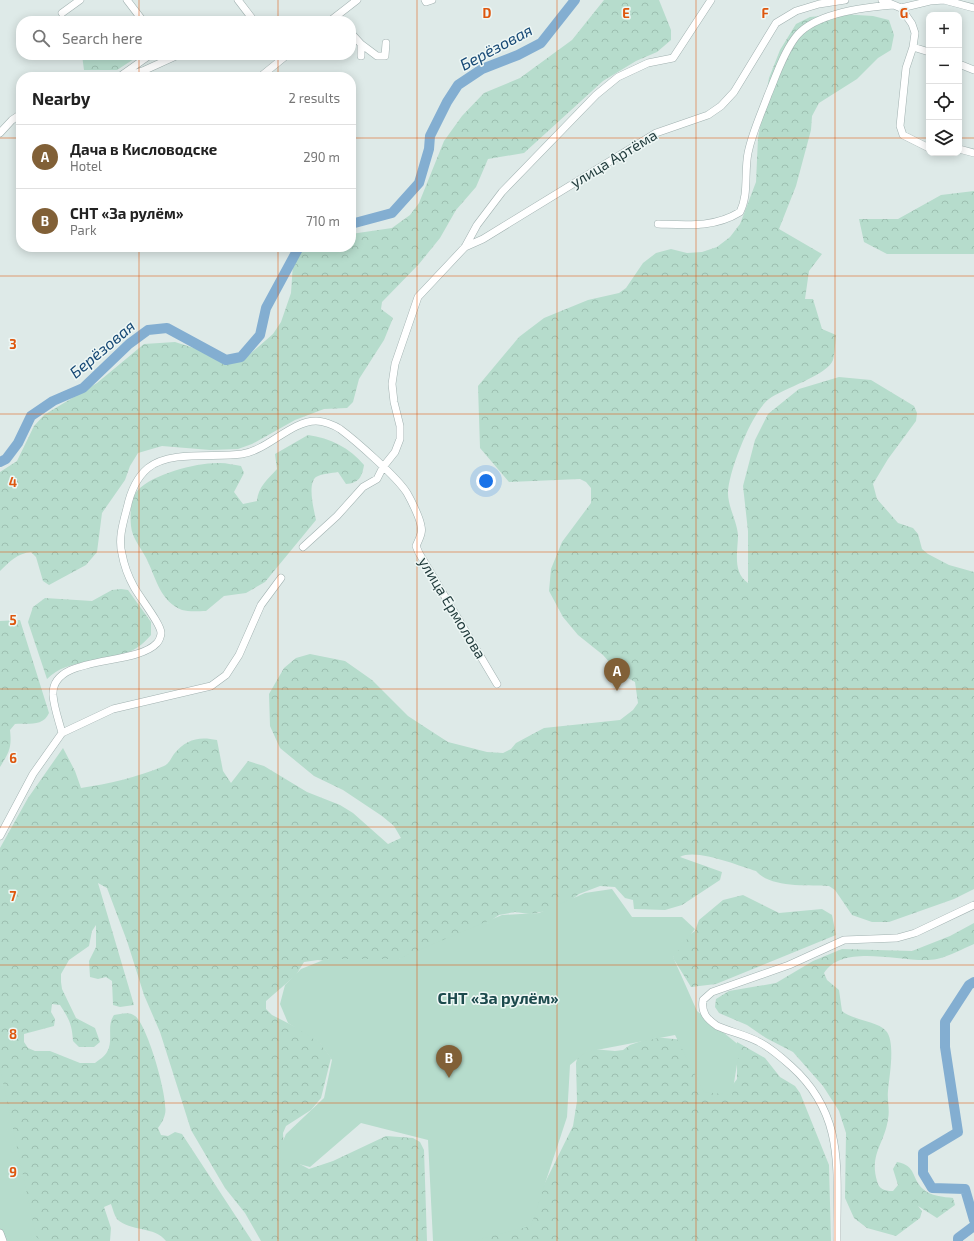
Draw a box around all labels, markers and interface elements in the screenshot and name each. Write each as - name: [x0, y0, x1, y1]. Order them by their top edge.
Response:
- text: D: [483, 5, 492, 21]
- text: E: [622, 5, 630, 21]
- text: F: [761, 5, 769, 21]
- text: G: [900, 5, 908, 21]
- map controls: [926, 12, 962, 156]
- button: +: [926, 12, 962, 48]
- search box: [16, 16, 356, 60]
- water label: Берёзовая: [456, 19, 535, 74]
- icon: search: [30, 27, 52, 49]
- text: Search here: [62, 29, 143, 47]
- button: −: [926, 48, 962, 84]
- button: locate: [926, 84, 962, 120]
- text: Nearby: [32, 88, 90, 108]
- text: 2 results: [288, 90, 340, 106]
- button: layers: [926, 120, 962, 156]
- street label: улица Артёма: [567, 125, 661, 192]
- text: Дача в Кисловодске: [70, 140, 217, 158]
- text: A: [41, 149, 49, 165]
- text: 290 m: [303, 149, 340, 165]
- text: Hotel: [70, 158, 102, 174]
- text: СНТ «За рулём»: [70, 204, 183, 222]
- text: B: [41, 213, 49, 229]
- text: 710 m: [306, 213, 340, 229]
- text: Park: [70, 222, 97, 238]
- water label: Берёзовая: [65, 316, 138, 381]
- text: 3: [9, 336, 17, 352]
- your location: [476, 471, 496, 491]
- text: 4: [9, 474, 17, 490]
- street label: улица Ермолова: [415, 553, 490, 662]
- text: 5: [9, 612, 17, 628]
- pin: A: [604, 658, 630, 691]
- text: 6: [9, 750, 17, 766]
- text: 7: [10, 888, 17, 904]
- district label: СНТ «За рулём»: [437, 988, 559, 1007]
- text: 8: [9, 1026, 17, 1042]
- pin: B: [436, 1045, 462, 1078]
- text: 9: [9, 1164, 17, 1180]

